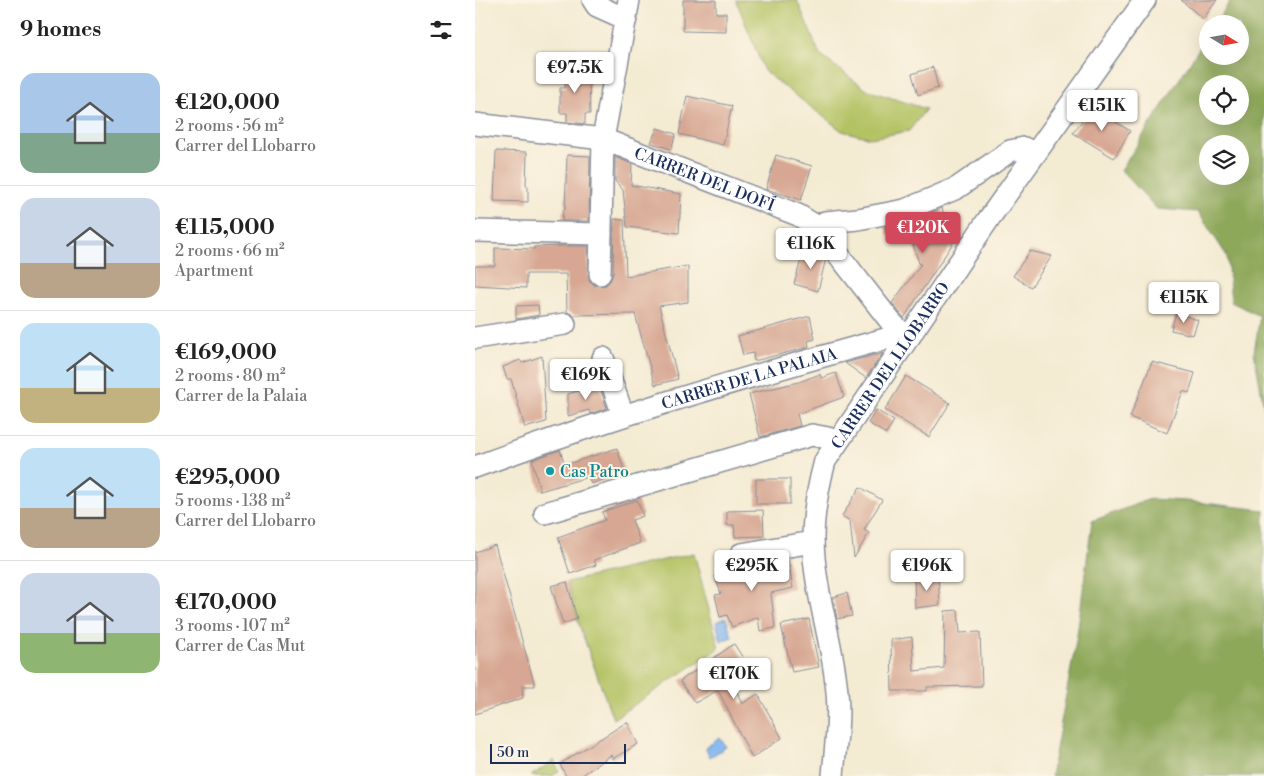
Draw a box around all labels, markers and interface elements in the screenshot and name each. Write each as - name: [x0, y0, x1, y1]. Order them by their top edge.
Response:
- north arrow: [1199, 15, 1249, 65]
- map controls: [1199, 15, 1249, 185]
- icon: filters: [427, 16, 455, 44]
- text: 9 homes: [20, 17, 101, 43]
- pin: €97.5K: [534, 52, 616, 94]
- text: €97.5K: [547, 58, 603, 78]
- button: locate: [1199, 75, 1249, 125]
- text: €120,000: [175, 90, 280, 116]
- pin: €151K: [1067, 90, 1137, 132]
- icon: home: [60, 93, 120, 153]
- text: €151K: [1078, 96, 1126, 116]
- text: 2 rooms · 56 m²: [175, 116, 284, 136]
- button: layers: [1199, 135, 1249, 185]
- text: Carrer del Llobarro: [175, 136, 316, 156]
- street label: CARRER DEL DOFÍ: [631, 143, 778, 216]
- pin: €120K: [888, 212, 958, 254]
- text: €115,000: [175, 215, 275, 241]
- icon: home: [60, 218, 120, 278]
- text: €120K: [896, 218, 950, 238]
- pin: €116K: [776, 228, 846, 270]
- text: €116K: [787, 234, 835, 254]
- text: 2 rooms · 66 m²: [175, 241, 285, 261]
- text: Apartment: [175, 261, 254, 281]
- street label: CARRER DEL LLOBARRO: [827, 279, 954, 453]
- pin: €115K: [1149, 282, 1219, 324]
- text: €115K: [1159, 288, 1209, 308]
- text: €169,000: [175, 340, 277, 366]
- icon: home: [60, 343, 120, 403]
- street label: CARRER DE LA PALAIA: [659, 344, 840, 414]
- pin: €169K: [551, 358, 621, 401]
- text: €169K: [561, 365, 611, 385]
- text: 2 rooms · 80 m²: [175, 366, 286, 386]
- text: Carrer de la Palaia: [175, 386, 307, 406]
- place label: Cas Patro: [560, 462, 629, 482]
- text: €295,000: [175, 465, 280, 491]
- marker: Cas Patro: [544, 465, 556, 477]
- icon: home: [60, 468, 120, 528]
- text: 5 rooms · 138 m²: [175, 491, 291, 511]
- text: Carrer del Llobarro: [175, 511, 316, 531]
- pin: €295K: [717, 550, 787, 592]
- pin: €196K: [892, 550, 962, 592]
- text: €295K: [725, 556, 779, 576]
- text: €196K: [902, 556, 952, 576]
- text: €170,000: [175, 590, 277, 616]
- icon: home: [60, 593, 120, 653]
- text: 3 rooms · 107 m²: [175, 616, 290, 636]
- text: Carrer de Cas Mut: [175, 636, 305, 656]
- pin: €170K: [699, 658, 769, 700]
- text: €170K: [709, 664, 759, 684]
- scale bar: [490, 741, 626, 764]
- text: 50 m: [497, 744, 529, 762]

